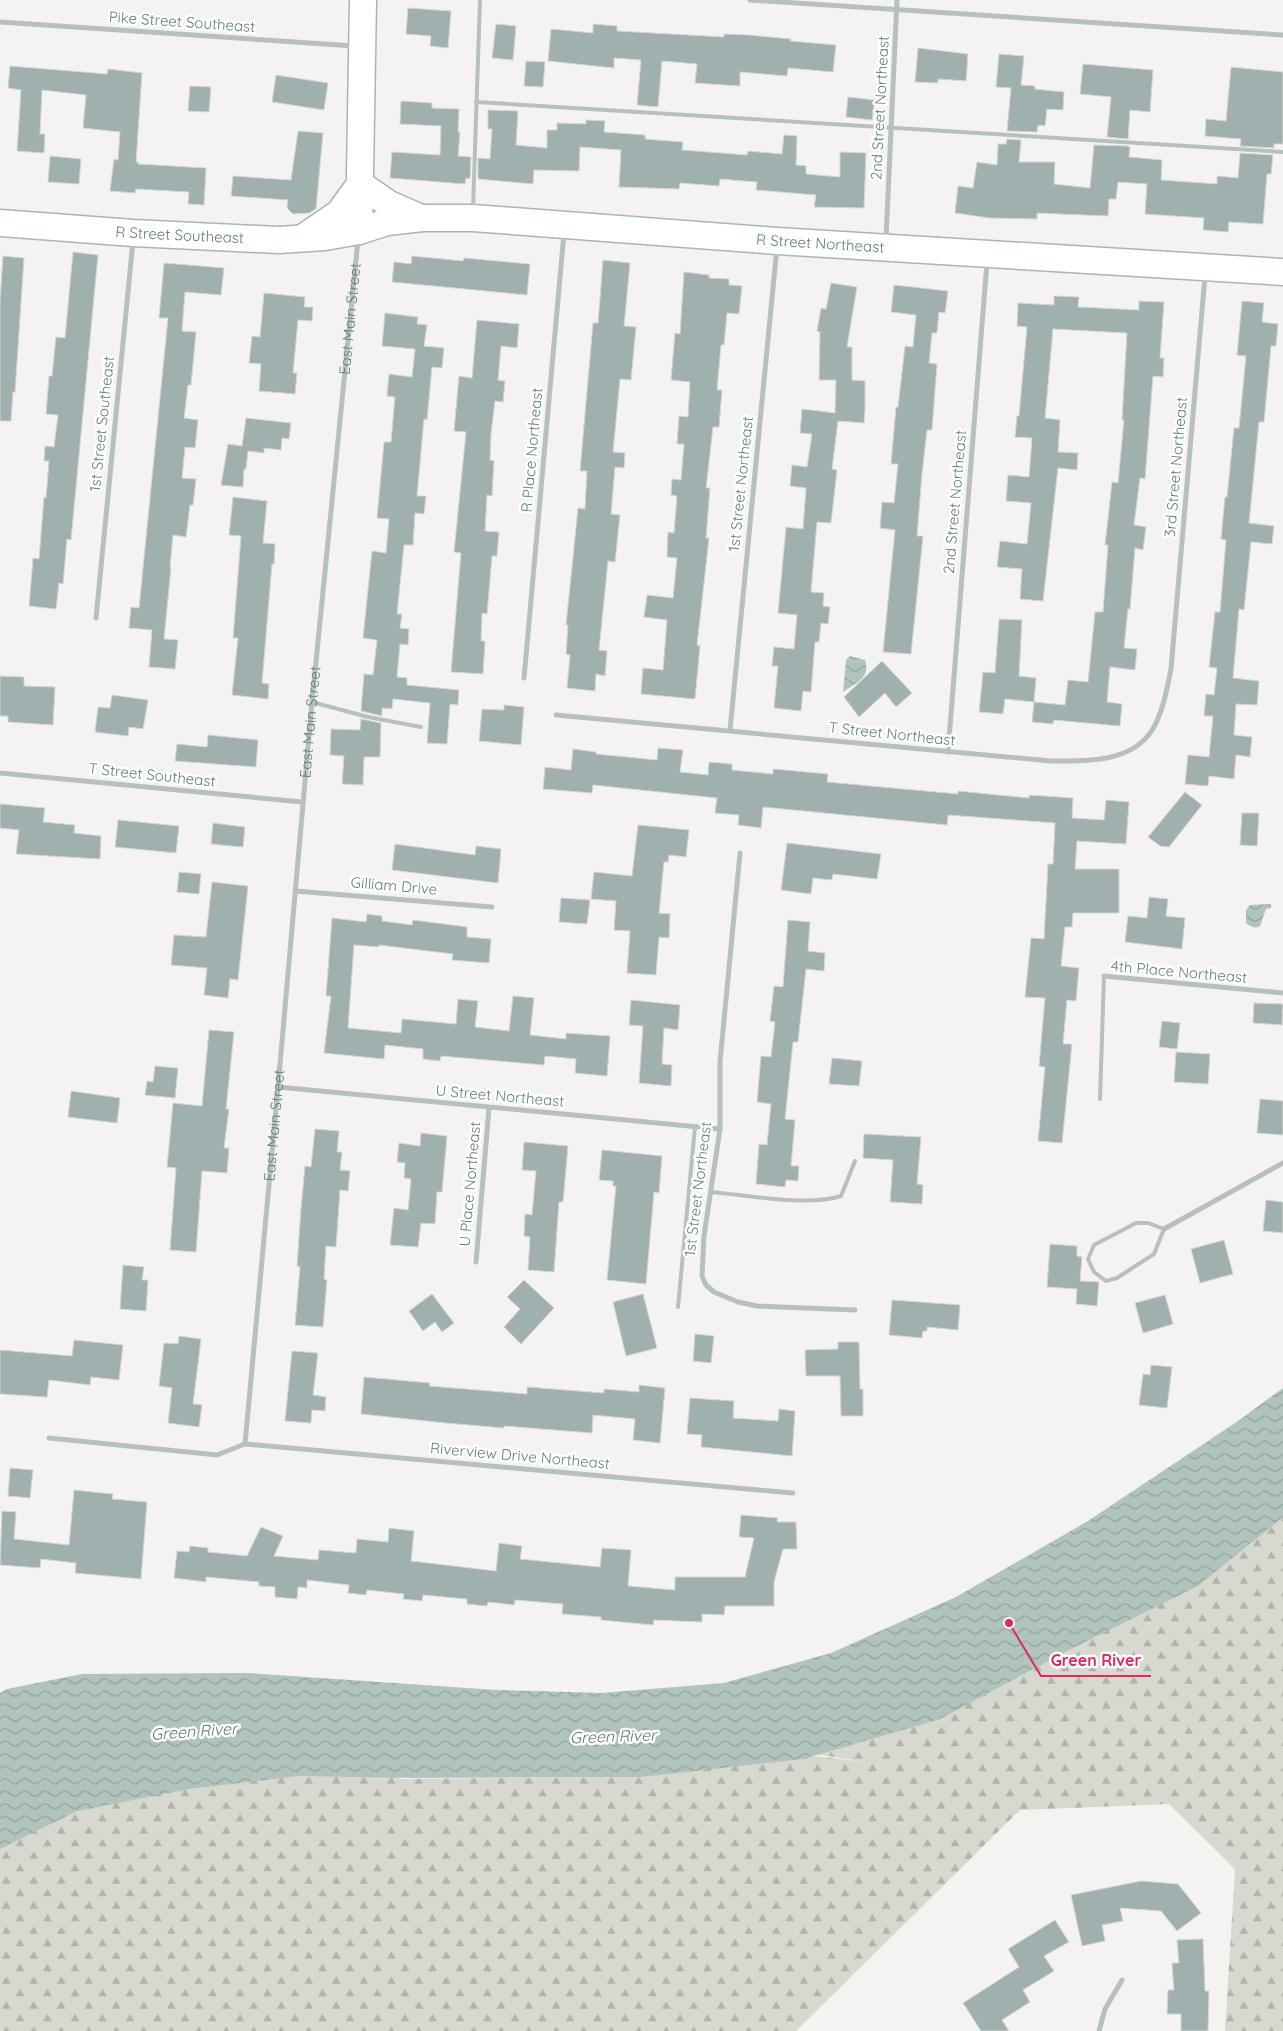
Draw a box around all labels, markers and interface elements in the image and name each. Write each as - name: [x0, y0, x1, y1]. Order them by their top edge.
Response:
- street label: Pike Street Southeast: [108, 7, 256, 36]
- street label: 2nd Street Northeast: [866, 35, 893, 181]
- street label: R Street Southeast: [115, 222, 244, 247]
- street label: R Street Northeast: [755, 229, 885, 257]
- street label: East Main Street: [335, 262, 365, 376]
- street label: 1st Street Southeast: [85, 355, 118, 493]
- street label: R Place Northeast: [517, 387, 546, 513]
- street label: 3rd Street Northeast: [1160, 396, 1191, 538]
- street label: 1st Street Northeast: [724, 415, 757, 553]
- street label: 2nd Street Northeast: [939, 429, 970, 575]
- street label: East Main Street: [295, 665, 325, 779]
- street label: T Street Northeast: [828, 717, 956, 750]
- street label: T Street Southeast: [88, 758, 217, 791]
- street label: Gilliam Drive: [350, 872, 438, 899]
- street label: 4th Place Northeast: [1110, 956, 1248, 987]
- street label: East Main Street: [259, 1068, 289, 1182]
- street label: U Street Northeast: [435, 1080, 565, 1111]
- street label: 1st Street Northeast: [680, 1120, 715, 1258]
- street label: U Place Northeast: [455, 1121, 484, 1247]
- street label: Riverview Drive Northeast: [429, 1438, 611, 1473]
- callout: Green River: [1041, 1645, 1151, 1676]
- text: Green River: [1051, 1650, 1141, 1670]
- water label: Green River: [150, 1718, 240, 1744]
- water label: Green River: [569, 1724, 658, 1748]

